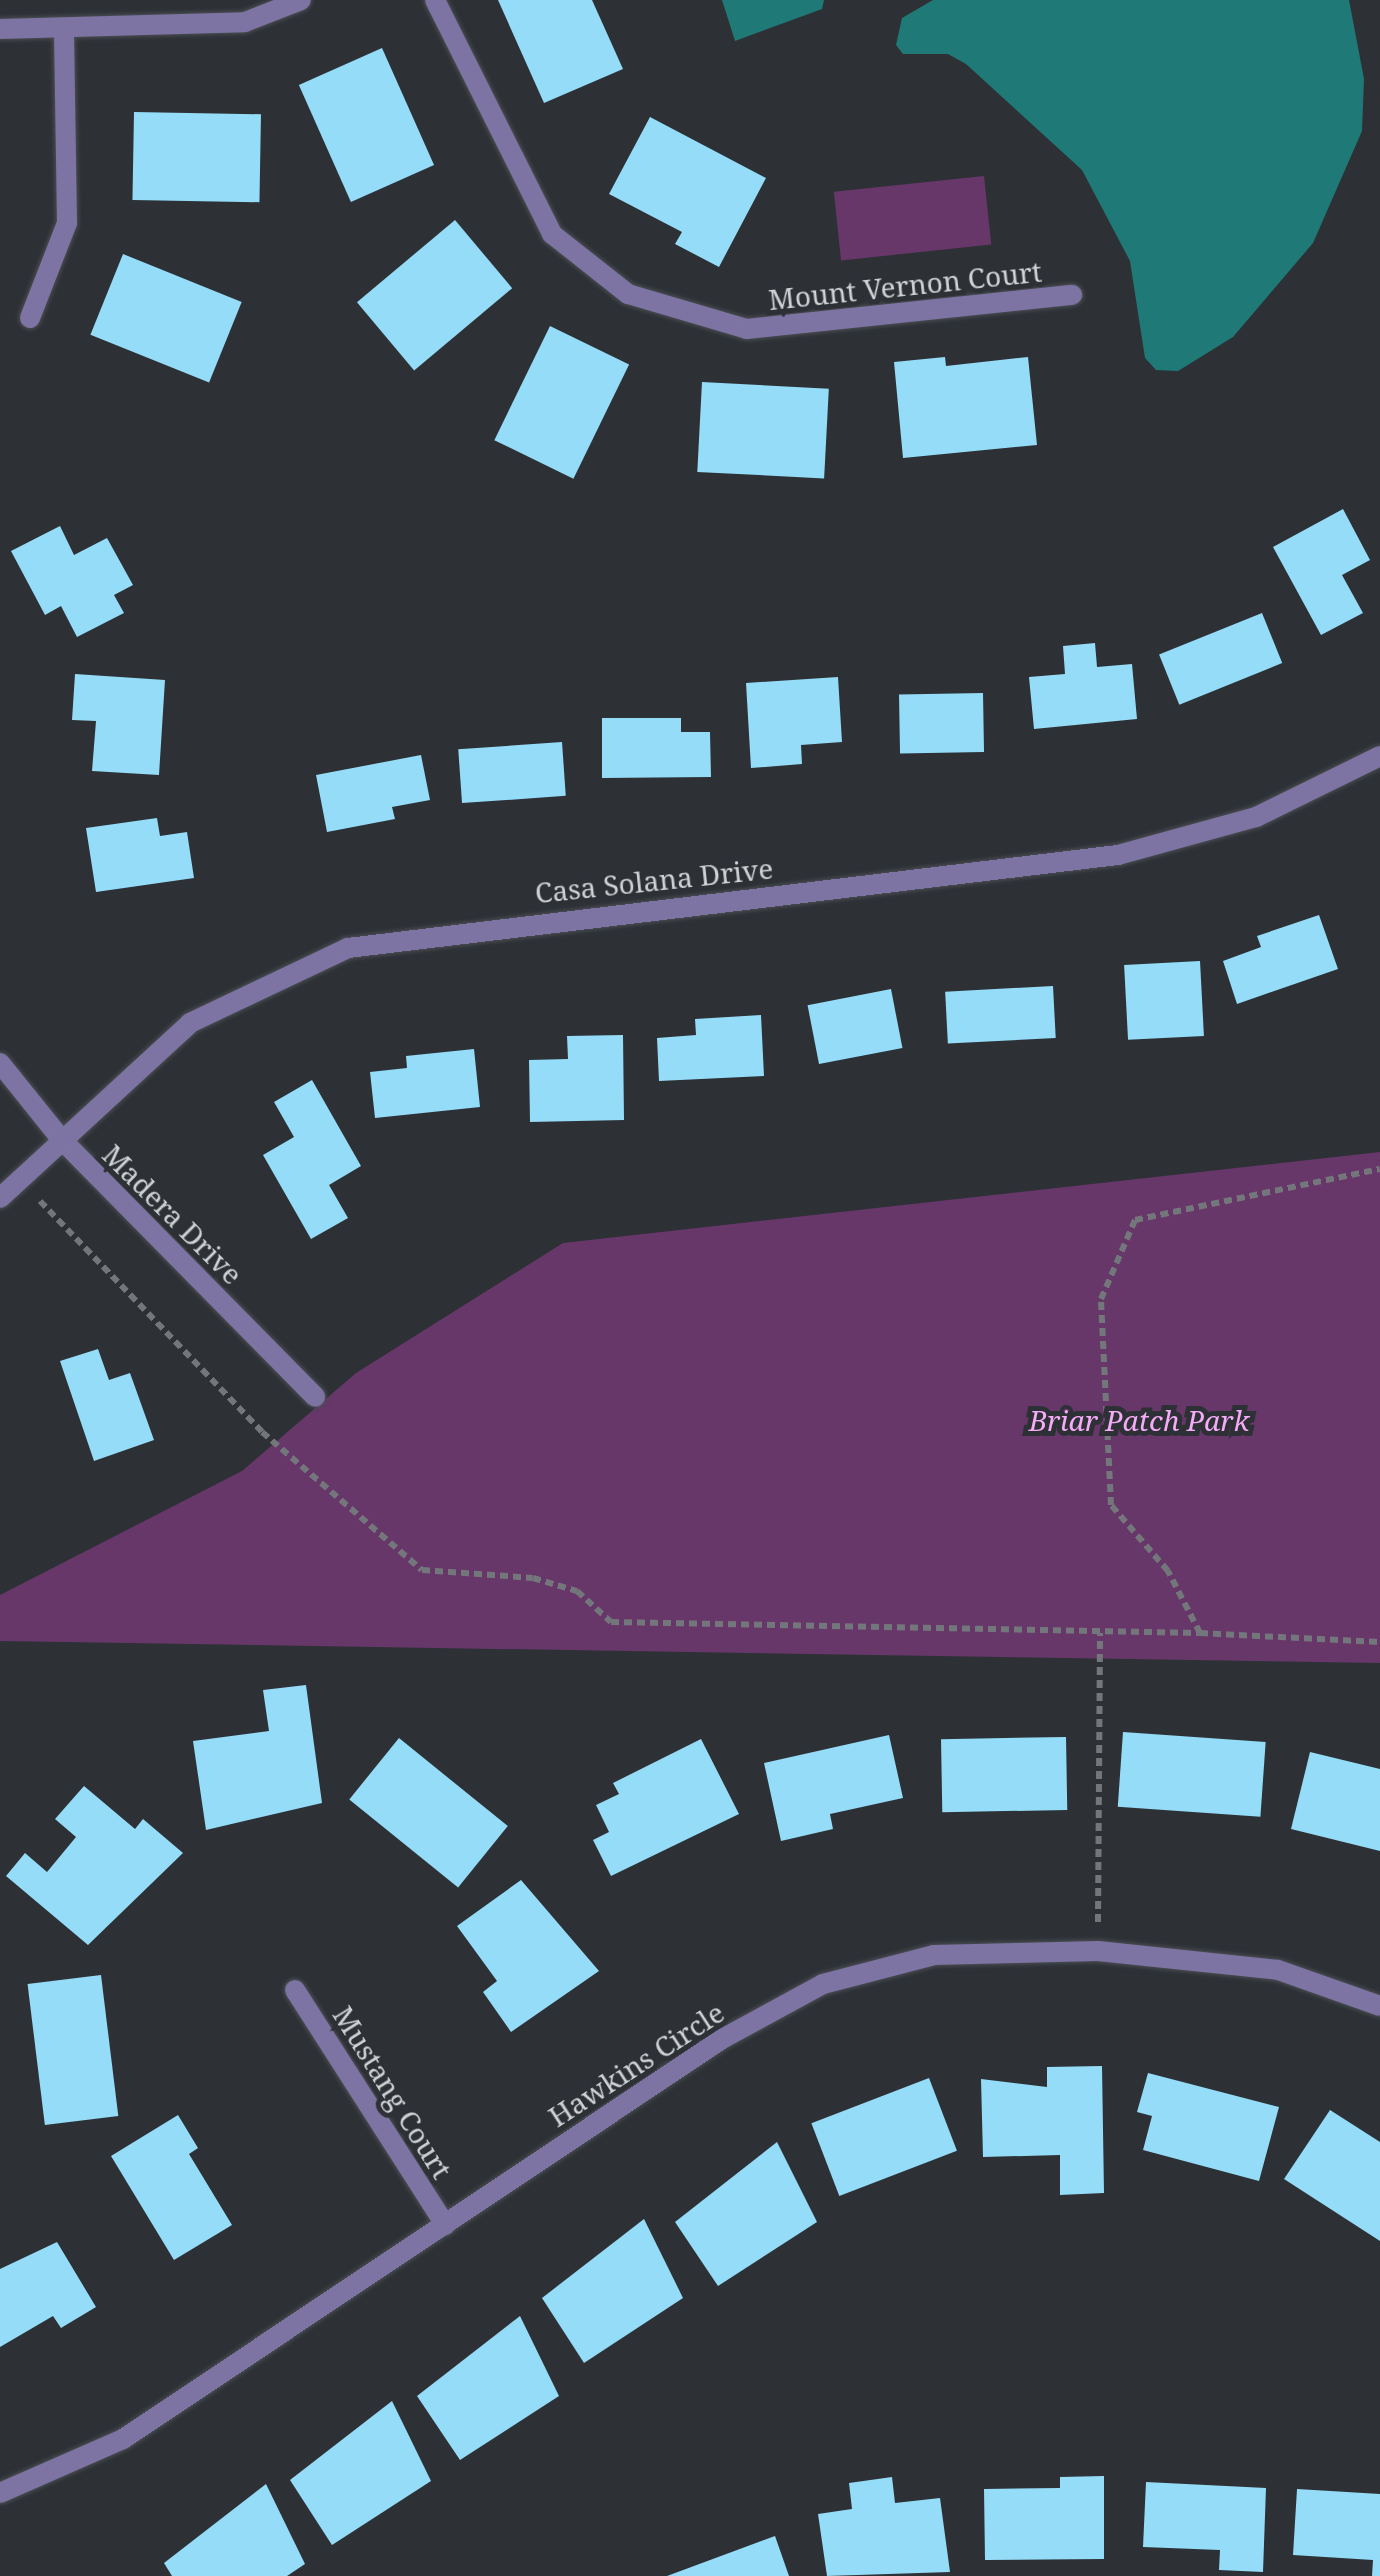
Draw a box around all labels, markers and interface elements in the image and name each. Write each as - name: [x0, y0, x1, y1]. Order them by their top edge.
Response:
- street label: Mount Vernon Court: [767, 254, 1043, 316]
- street label: Casa Solana Drive: [533, 851, 775, 909]
- street label: Madera Drive: [96, 1137, 250, 1291]
- park label: Briar Patch Park: [1029, 1403, 1249, 1437]
- street label: Hawkins Circle: [542, 1995, 730, 2133]
- street label: Mustang Court: [327, 2000, 459, 2184]

